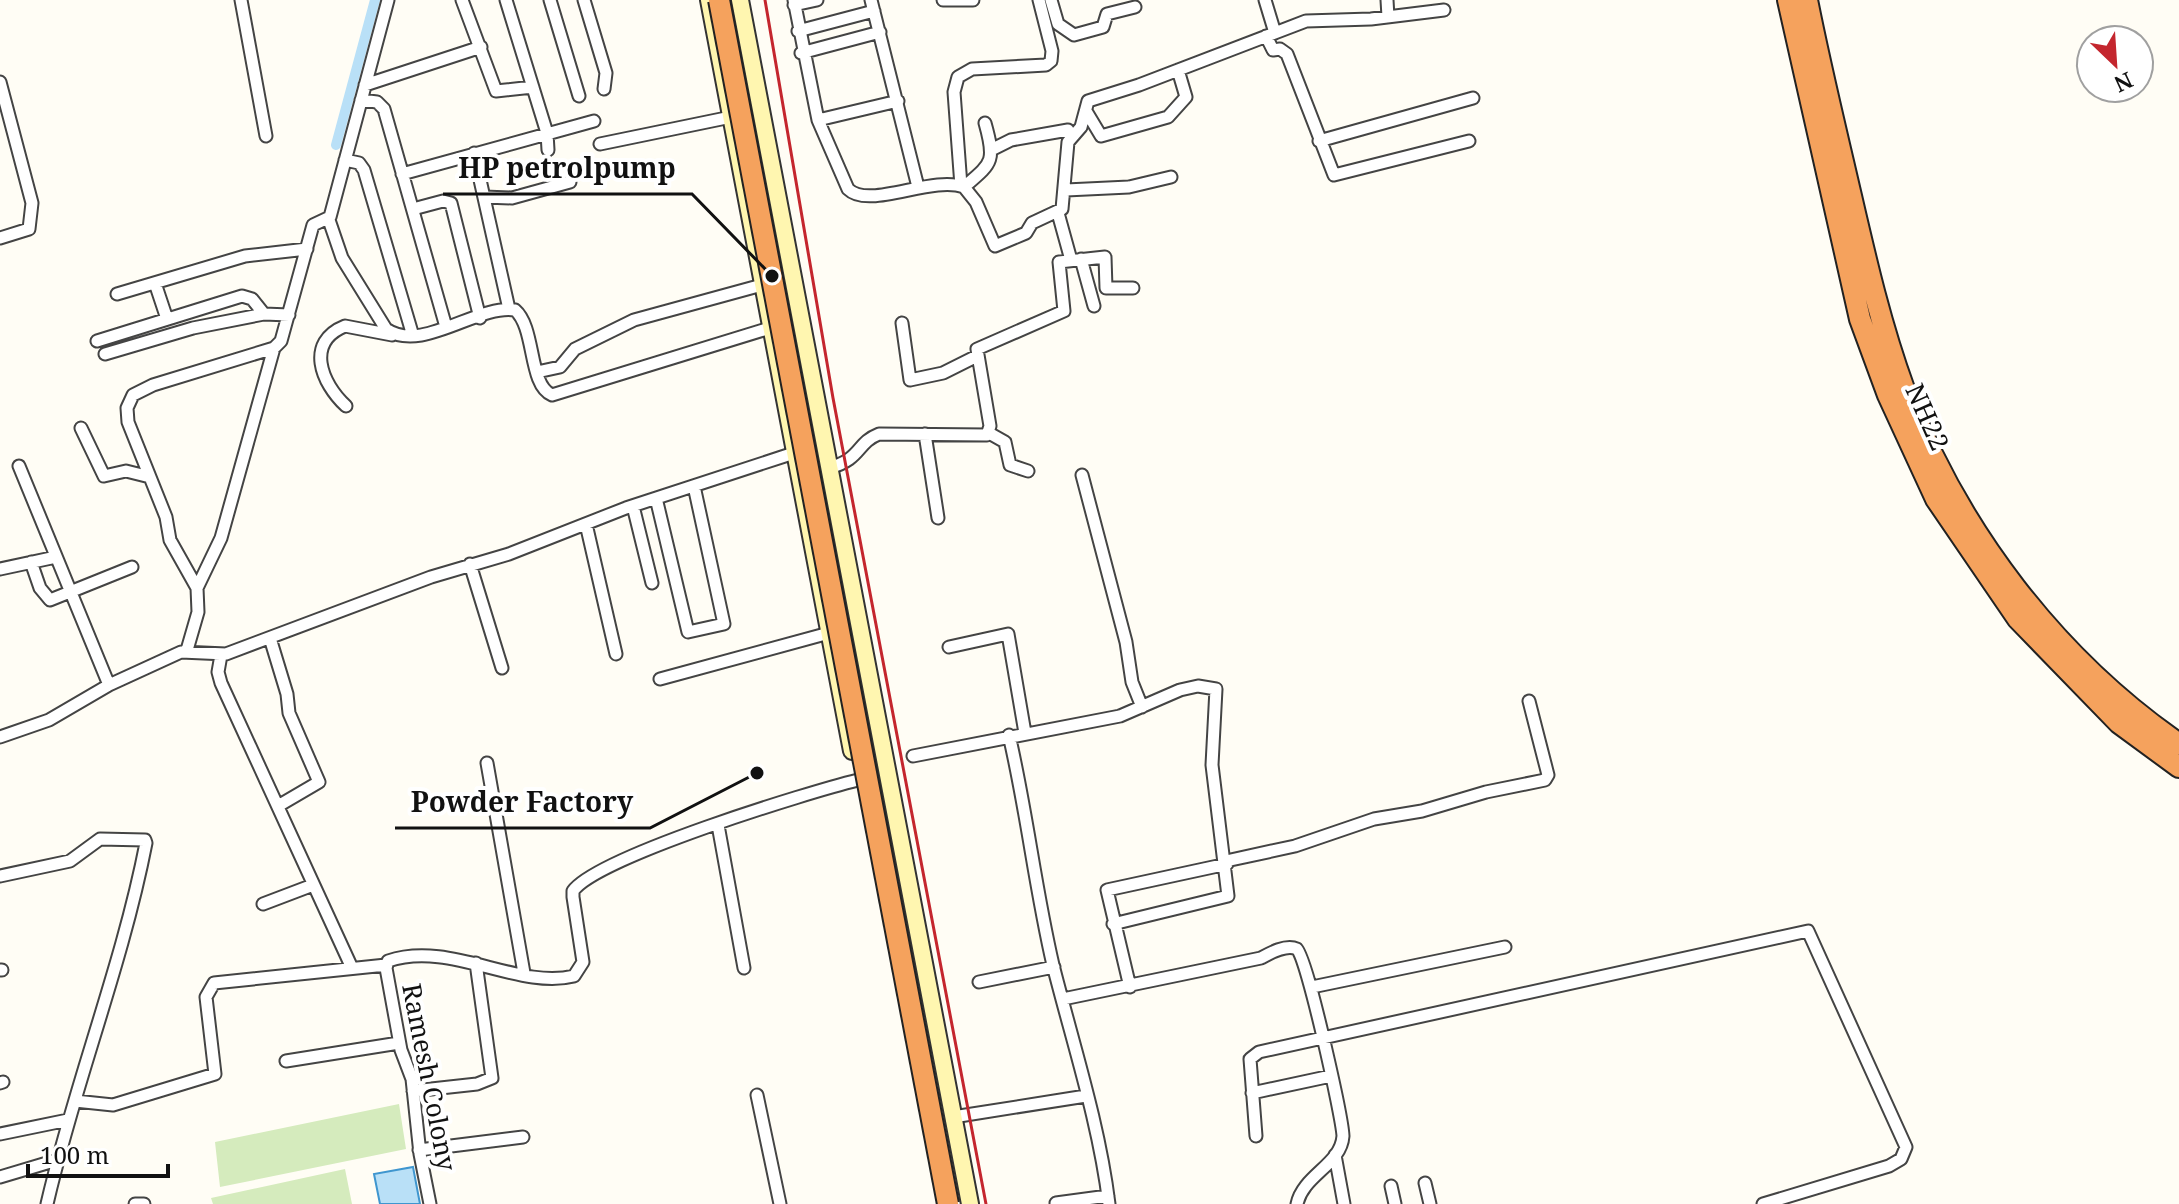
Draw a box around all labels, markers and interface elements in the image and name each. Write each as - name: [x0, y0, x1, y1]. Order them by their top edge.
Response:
- north arrow: [2075, 24, 2155, 104]
- text: N: [2110, 66, 2138, 100]
- callout: HP petrolpump: [443, 142, 692, 194]
- text: HP petrolpump: [458, 148, 676, 186]
- street label: NH22: [1897, 378, 1958, 456]
- callout: Powder Factory: [395, 776, 650, 828]
- text: Powder Factory: [411, 782, 634, 820]
- street label: Ramesh Colony: [394, 980, 466, 1174]
- scale bar: [28, 1128, 168, 1178]
- text: 100 m: [40, 1138, 109, 1171]

